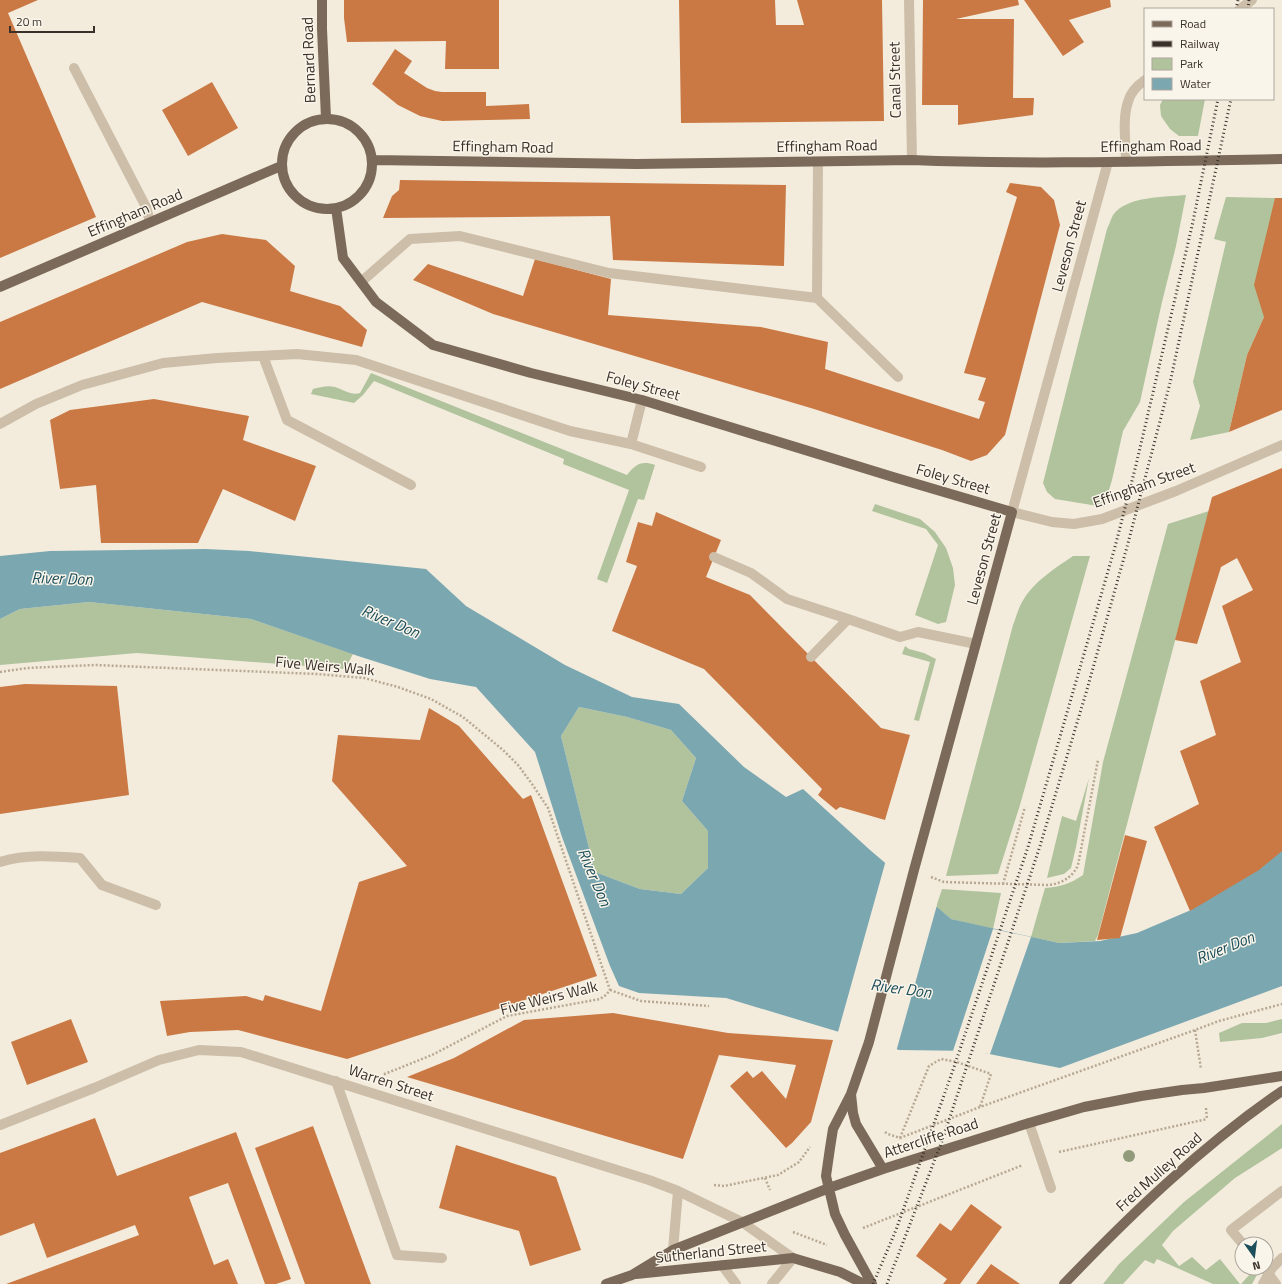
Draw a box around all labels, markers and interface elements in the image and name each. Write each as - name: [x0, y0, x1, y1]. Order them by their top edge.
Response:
- scale bar: [10, 8, 94, 34]
- legend: [1144, 8, 1274, 100]
- text: 20 m: [16, 12, 42, 31]
- text: Road: [1180, 14, 1206, 33]
- street label: Bernard Road: [296, 17, 321, 104]
- text: Railway: [1180, 34, 1220, 53]
- street label: Canal Street: [882, 41, 907, 119]
- text: Park: [1180, 54, 1203, 73]
- text: Water: [1180, 74, 1211, 93]
- street label: Effingham Road: [776, 133, 878, 158]
- street label: Effingham Road: [1100, 133, 1202, 158]
- street label: Effingham Road: [452, 134, 554, 159]
- street label: Effingham Road: [84, 182, 186, 243]
- street label: Leveson Street: [1045, 197, 1092, 294]
- street label: Foley Street: [604, 365, 683, 407]
- street label: Effingham Street: [1089, 455, 1199, 514]
- street label: Foley Street: [914, 457, 993, 500]
- street label: Leveson Street: [960, 510, 1007, 607]
- water label: River Don: [31, 565, 94, 591]
- water label: River Don: [358, 598, 425, 644]
- street label: Five Weirs Walk: [274, 650, 376, 681]
- water label: River Don: [572, 844, 618, 911]
- water label: River Don: [1192, 924, 1259, 970]
- water label: River Don: [869, 972, 934, 1004]
- street label: Five Weirs Walk: [498, 974, 600, 1021]
- street label: Warren Street: [346, 1058, 437, 1107]
- street label: Attercliffe Road: [881, 1111, 981, 1164]
- street label: Fred Mulley Road: [1110, 1126, 1207, 1217]
- street label: Sutherland Street: [654, 1234, 768, 1269]
- north arrow: [1234, 1236, 1274, 1276]
- text: N: [1251, 1257, 1262, 1274]

